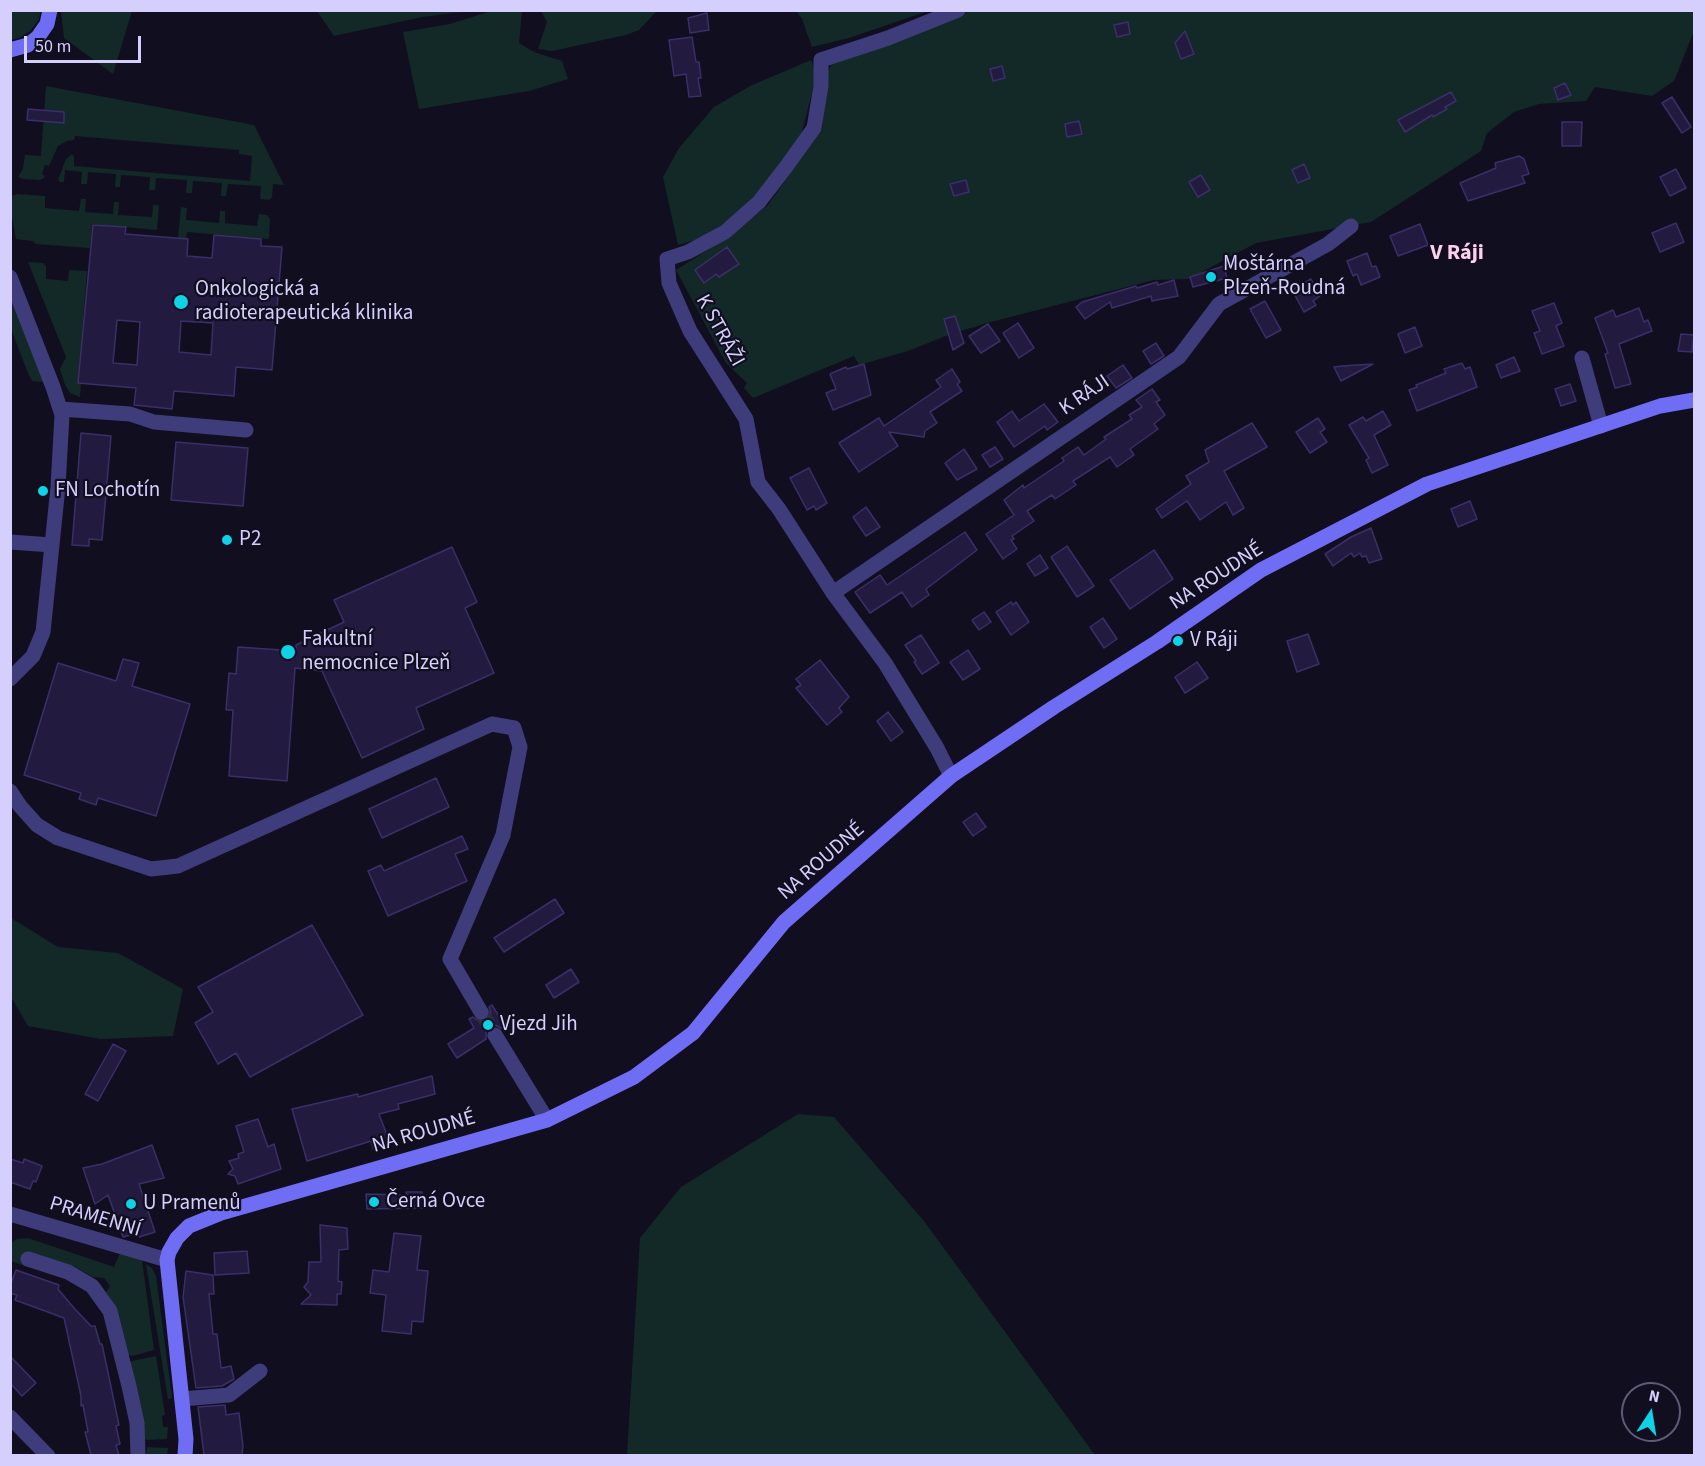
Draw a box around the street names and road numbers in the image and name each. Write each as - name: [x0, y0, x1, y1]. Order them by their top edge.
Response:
- street label: K STRÁŽI: [689, 291, 749, 371]
- street label: K RÁJI: [1055, 370, 1115, 422]
- street label: NA ROUDNÉ: [1166, 538, 1268, 616]
- street label: NA ROUDNÉ: [774, 818, 870, 906]
- street label: NA ROUDNÉ: [369, 1106, 479, 1160]
- street label: PRAMENNÍ: [46, 1192, 144, 1244]

